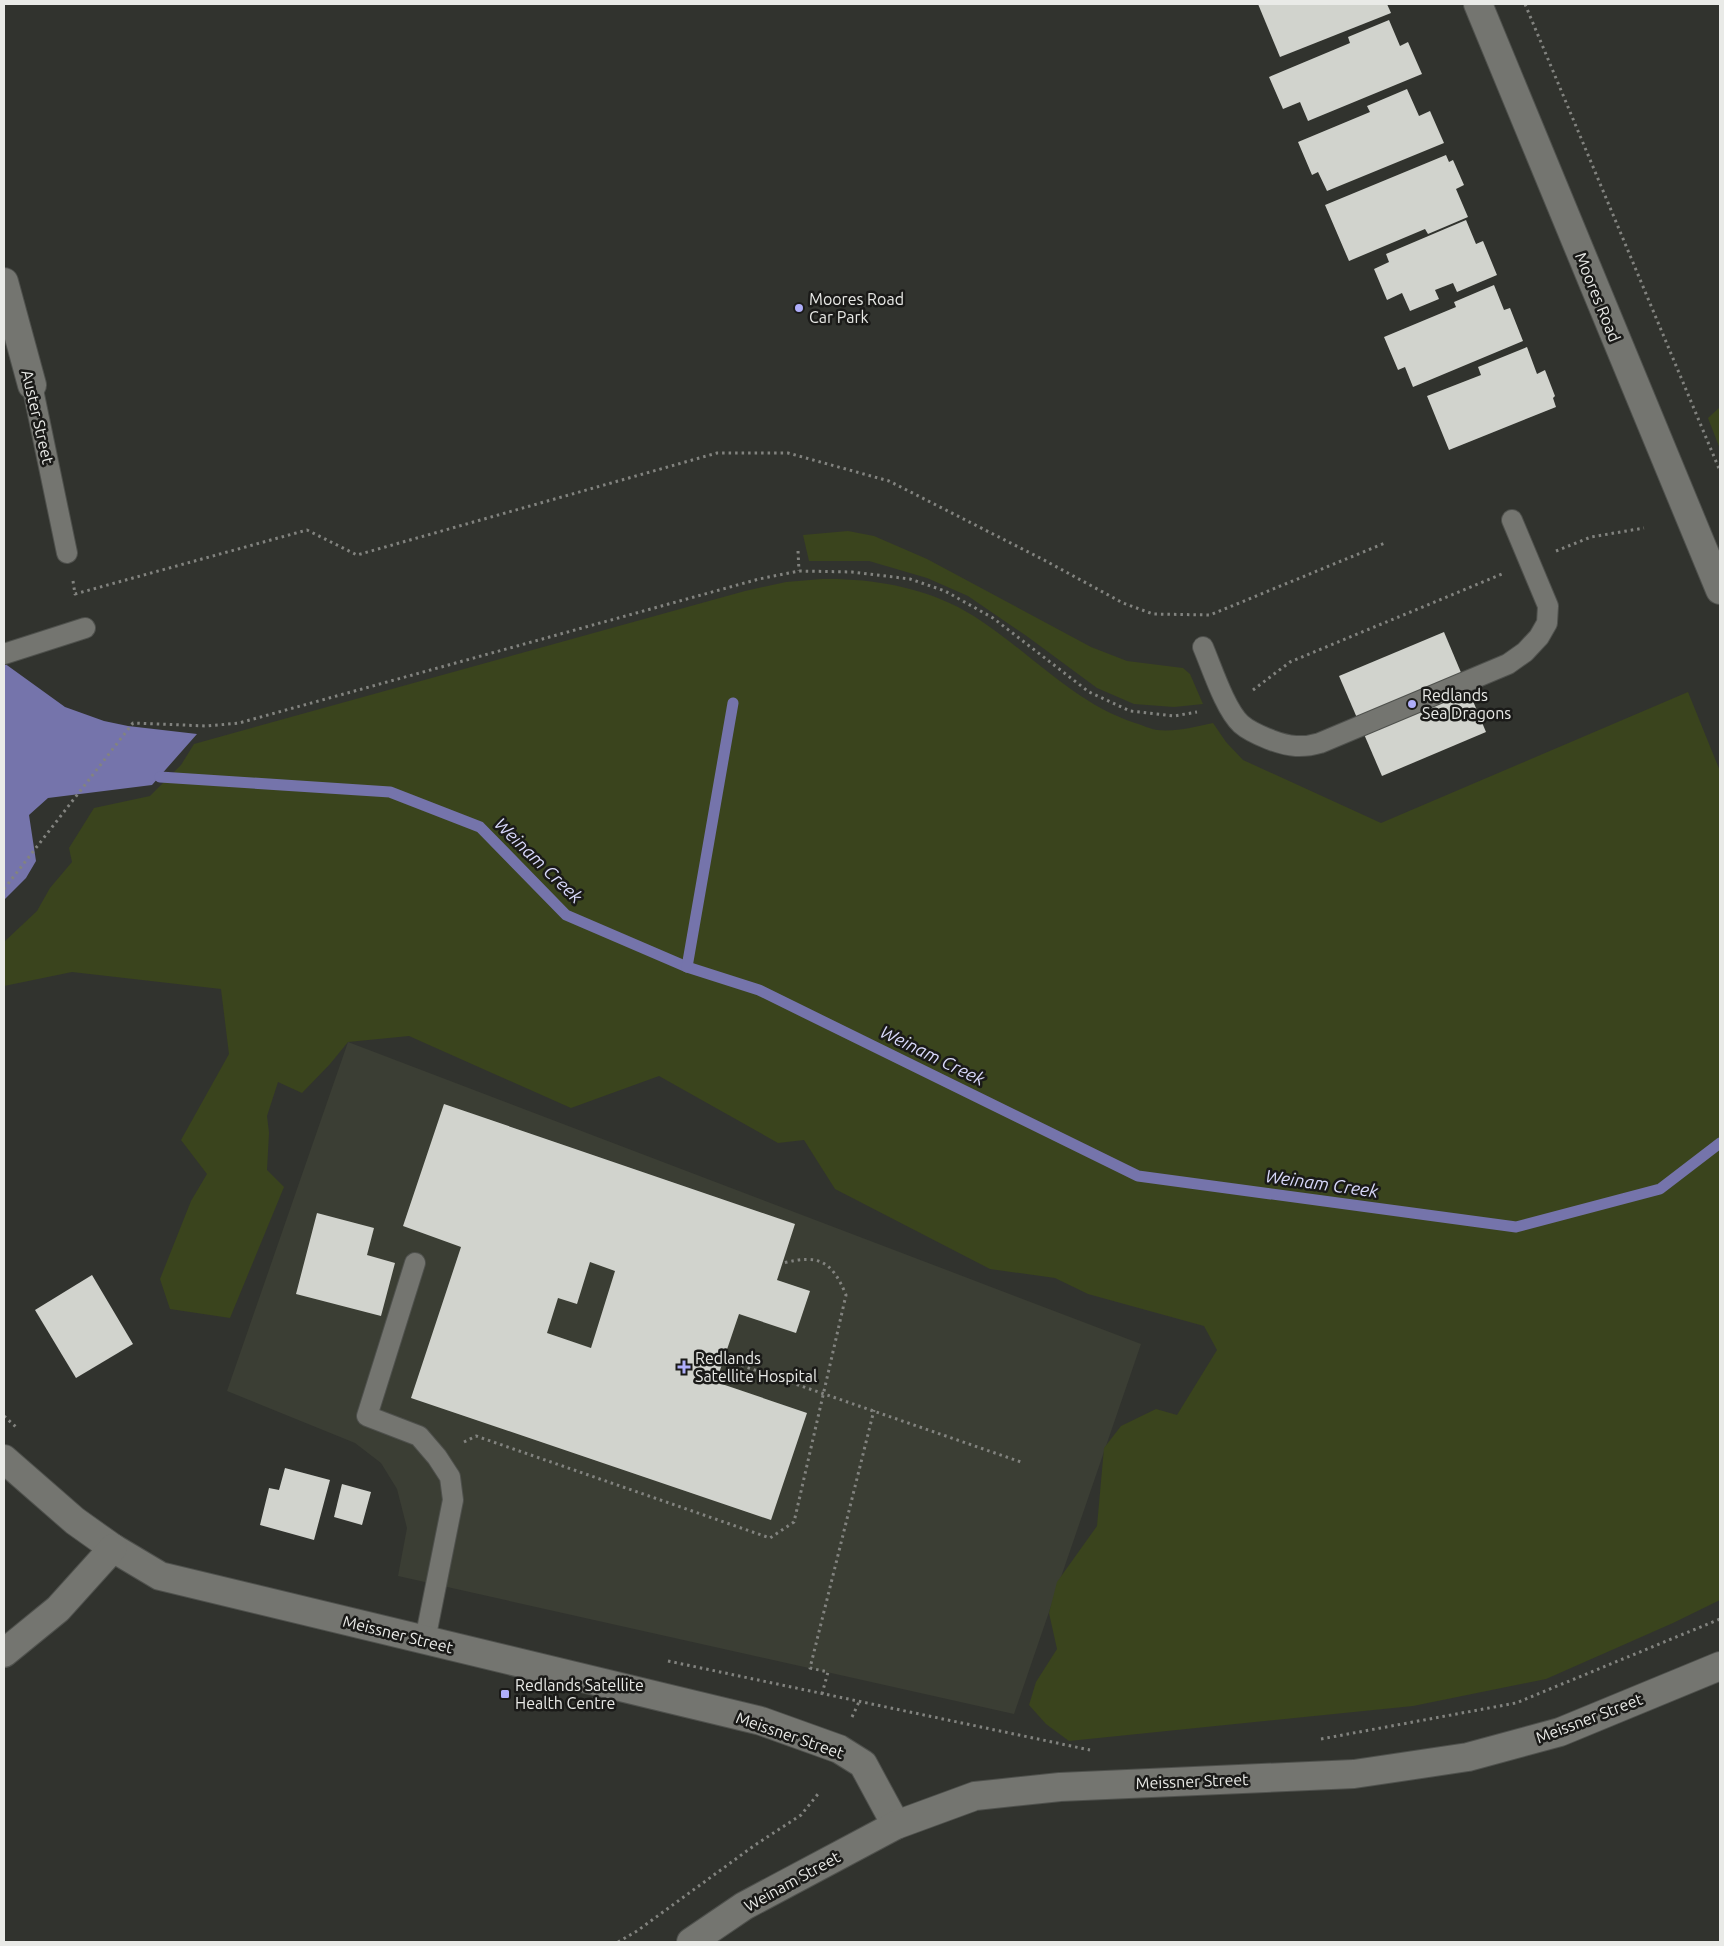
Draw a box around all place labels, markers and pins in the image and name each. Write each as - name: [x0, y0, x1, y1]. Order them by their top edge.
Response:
- place label: Moores Road Car Park: [809, 290, 904, 326]
- marker: Moores Road Car Park: [793, 302, 805, 314]
- place label: Redlands Sea Dragons: [1422, 686, 1511, 722]
- marker: Redlands Sea Dragons: [1406, 698, 1418, 710]
- place label: Redlands Satellite Hospital: [695, 1349, 817, 1385]
- marker: Redlands Satellite Hospital: [677, 1360, 691, 1374]
- place label: Redlands Satellite Health Centre: [515, 1676, 644, 1712]
- marker: Redlands Satellite Health Centre: [499, 1688, 511, 1700]

